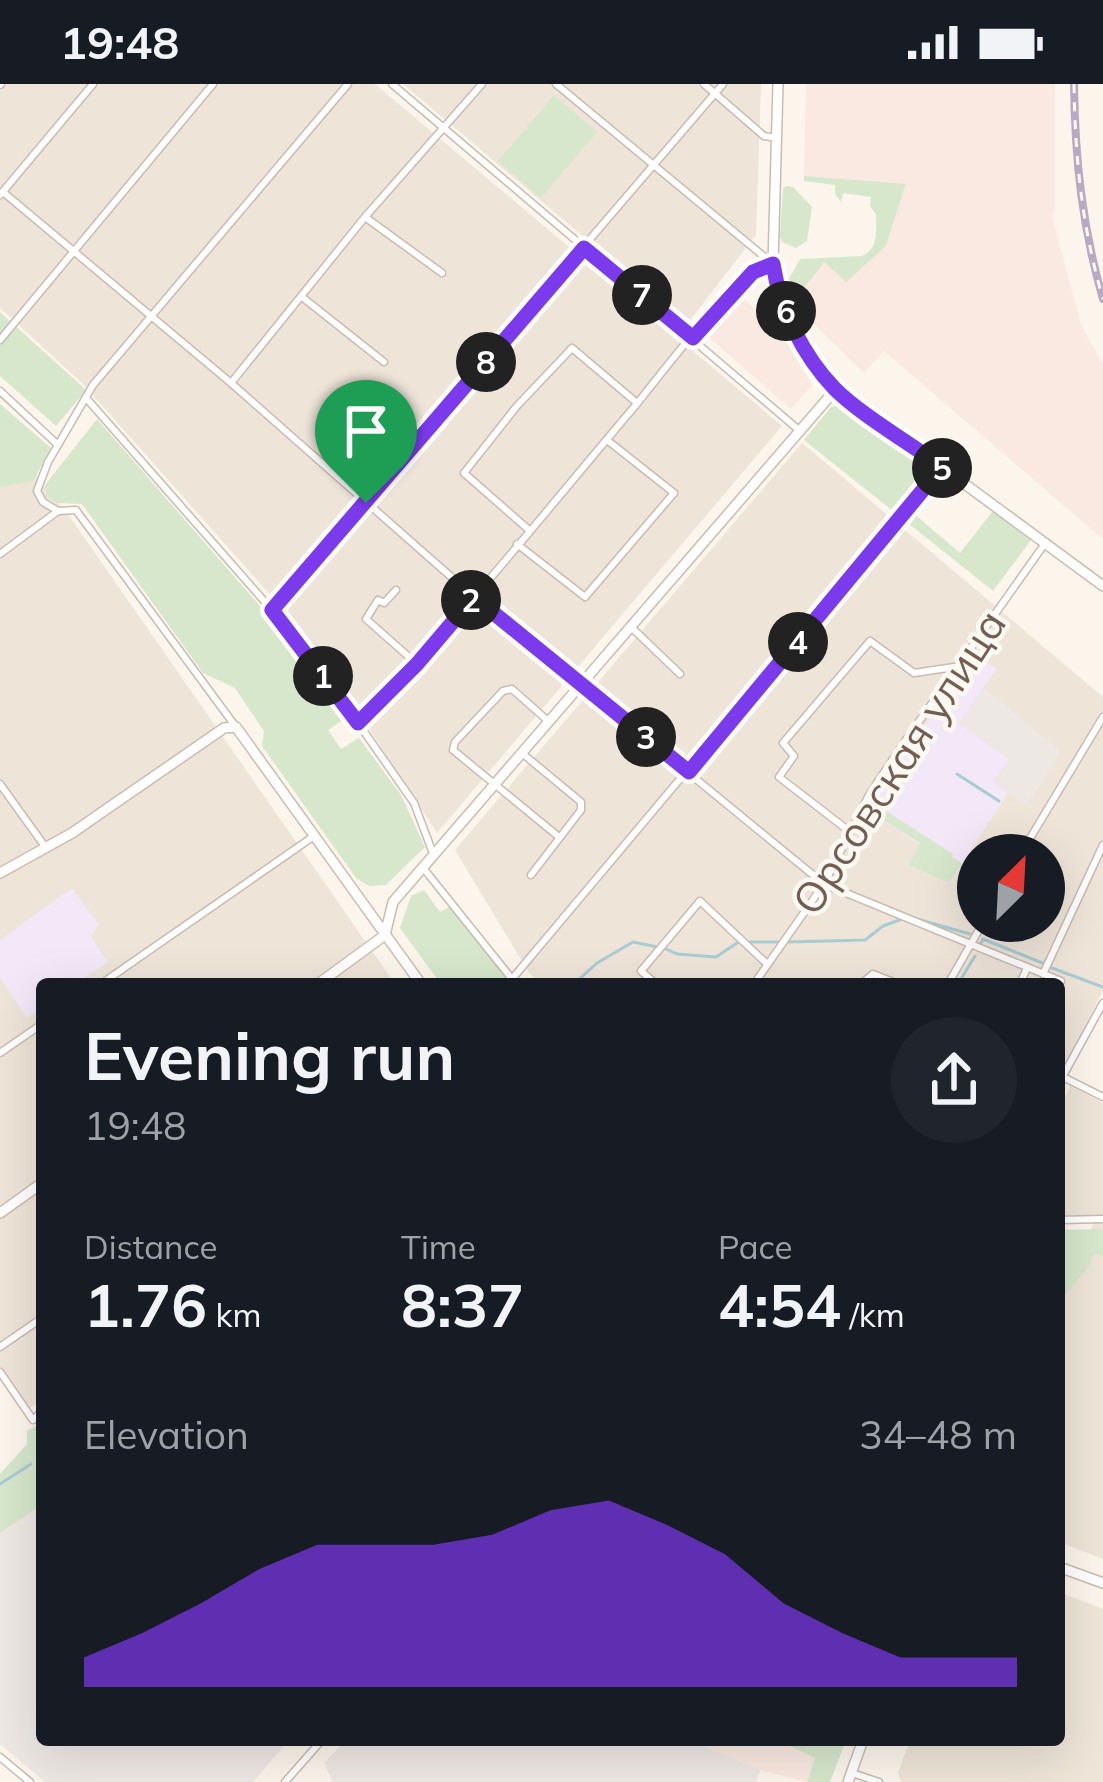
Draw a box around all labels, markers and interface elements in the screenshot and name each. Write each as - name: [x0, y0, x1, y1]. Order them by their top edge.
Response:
- text: 19:48: [60, 14, 179, 70]
- pin: 7: [612, 265, 672, 325]
- text: 7: [632, 274, 652, 315]
- pin: 6: [756, 281, 816, 341]
- text: 6: [776, 290, 796, 331]
- pin: 8: [456, 332, 516, 392]
- text: 8: [476, 341, 496, 382]
- pin: [315, 380, 417, 503]
- icon: arrive: [333, 398, 399, 464]
- pin: 5: [912, 438, 972, 498]
- text: 5: [932, 447, 952, 488]
- pin: 2: [441, 570, 501, 630]
- text: 2: [461, 579, 481, 620]
- street label: Орсовская улица: [780, 599, 1017, 924]
- pin: 4: [768, 612, 828, 672]
- text: 4: [788, 621, 808, 662]
- pin: 1: [293, 646, 353, 706]
- text: 1: [313, 655, 333, 696]
- pin: 3: [616, 707, 676, 767]
- text: 3: [636, 716, 656, 757]
- north arrow: [957, 834, 1065, 942]
- map controls: [957, 834, 1065, 942]
- text: Evening run: [84, 1014, 455, 1097]
- button: share: [891, 1017, 1017, 1143]
- text: 19:48: [84, 1101, 187, 1150]
- text: Distance: [84, 1226, 217, 1267]
- text: Time: [401, 1226, 476, 1267]
- text: Pace: [718, 1226, 792, 1267]
- text: 1.76: [84, 1267, 207, 1342]
- text: 8:37: [401, 1267, 524, 1342]
- text: 4:54: [718, 1267, 841, 1342]
- text: km: [207, 1294, 261, 1335]
- text: /km: [841, 1294, 905, 1335]
- text: Elevation: [84, 1410, 249, 1459]
- text: 34–48 m: [859, 1410, 1017, 1459]

